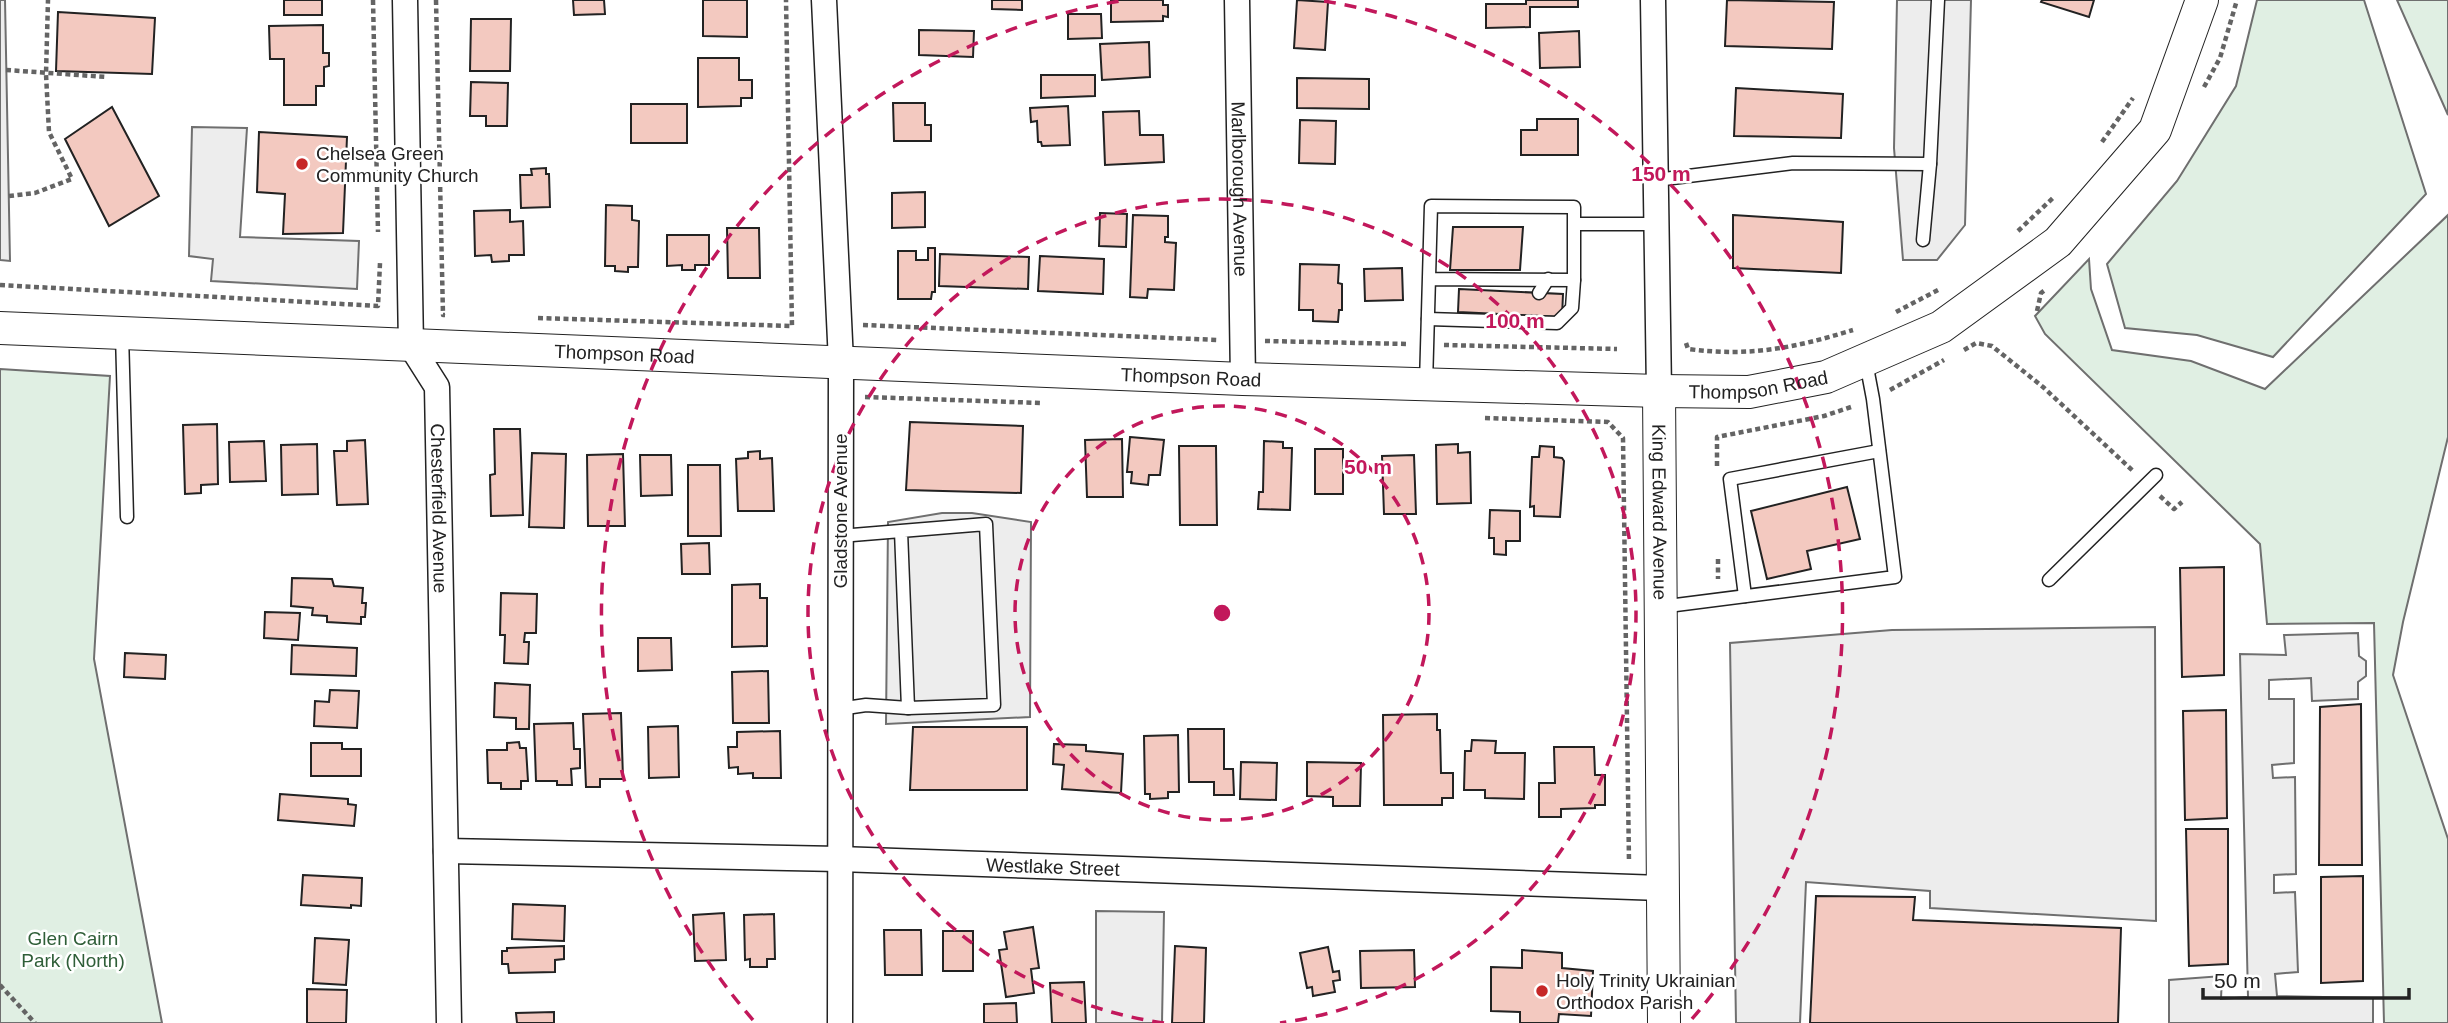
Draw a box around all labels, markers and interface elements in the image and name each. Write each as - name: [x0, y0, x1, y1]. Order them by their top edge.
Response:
- street label: Marlborough Avenue: [1228, 101, 1251, 277]
- place label: Chelsea Green Community Church: [316, 143, 479, 186]
- marker: Chelsea Green Community Church: [294, 156, 310, 172]
- text: 150 m: [1631, 162, 1691, 185]
- text: 100 m: [1485, 309, 1545, 332]
- street label: Thompson Road: [554, 341, 695, 367]
- street label: Thompson Road: [1120, 364, 1262, 391]
- street label: Thompson Road: [1688, 367, 1830, 403]
- street label: Chesterfield Avenue: [427, 423, 451, 594]
- street label: King Edward Avenue: [1648, 424, 1671, 600]
- street label: Gladstone Avenue: [830, 434, 851, 588]
- text: 50 m: [1344, 455, 1392, 478]
- centre of rings: [1210, 601, 1234, 625]
- street label: Westlake Street: [986, 854, 1121, 880]
- park label: Glen Cairn Park (North): [21, 928, 125, 971]
- scale bar: [2203, 956, 2410, 1000]
- text: 50 m: [2214, 969, 2261, 992]
- place label: Holy Trinity Ukrainian Orthodox Parish: [1556, 970, 1736, 1013]
- marker: Holy Trinity Ukrainian Orthodox Parish: [1534, 983, 1550, 999]

